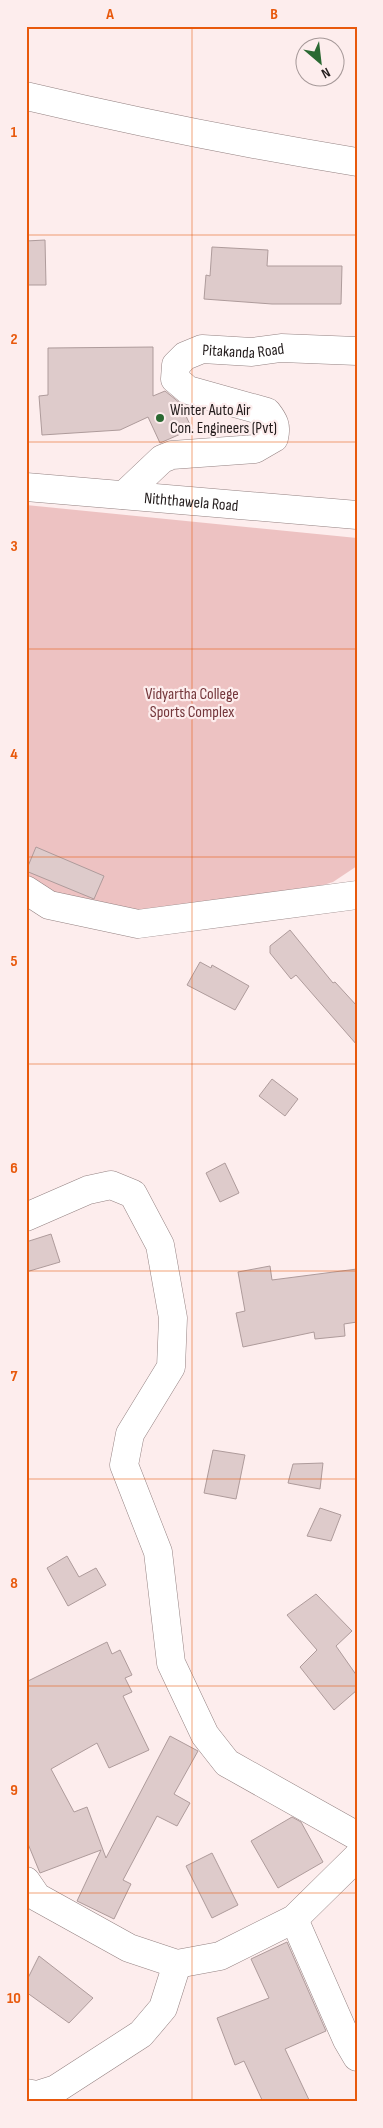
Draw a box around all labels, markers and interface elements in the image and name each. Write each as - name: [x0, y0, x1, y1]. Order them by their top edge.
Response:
- text: A: [105, 5, 114, 24]
- text: B: [270, 5, 278, 24]
- north arrow: [296, 38, 346, 88]
- text: N: [319, 64, 333, 82]
- text: 1: [11, 123, 18, 142]
- text: 2: [10, 330, 18, 349]
- street label: Pitakanda Road: [202, 340, 285, 363]
- place label: Winter Auto Air Con. Engineers (Pvt): [170, 401, 277, 438]
- marker: Winter Auto Air Con. Engineers (Pvt): [154, 412, 166, 424]
- street label: Niththawela Road: [143, 489, 239, 516]
- text: 3: [10, 537, 18, 556]
- park label: Vidyartha College Sports Complex: [145, 685, 239, 722]
- text: 4: [10, 745, 18, 764]
- text: 5: [10, 952, 18, 971]
- text: 6: [10, 1159, 18, 1178]
- text: 7: [11, 1367, 18, 1386]
- text: 8: [10, 1574, 18, 1593]
- text: 9: [10, 1781, 18, 1800]
- text: 10: [7, 1989, 21, 2008]

